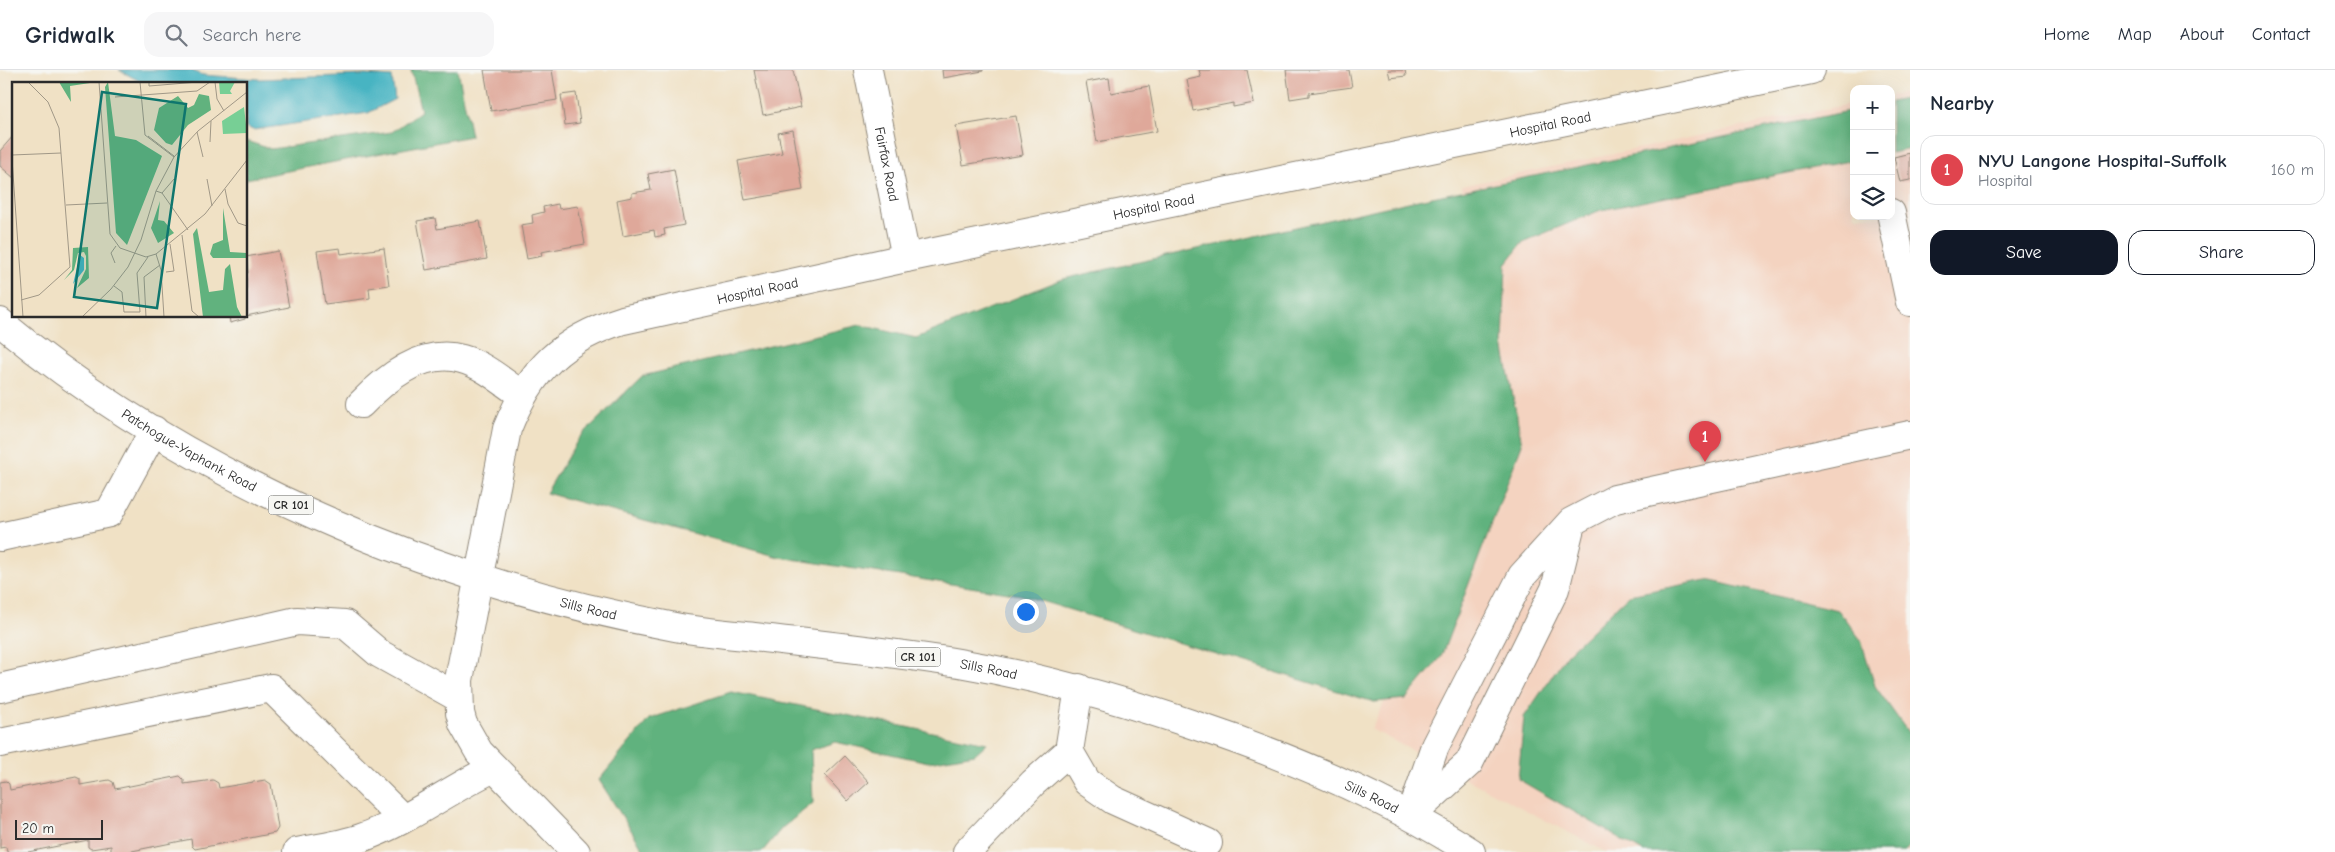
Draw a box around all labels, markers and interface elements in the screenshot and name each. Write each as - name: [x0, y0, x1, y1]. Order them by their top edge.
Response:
- search box: [144, 12, 494, 57]
- text: Gridwalk: [25, 21, 114, 49]
- icon: search: [162, 21, 190, 49]
- text: Search here: [202, 24, 301, 46]
- text: Home: [2043, 24, 2090, 45]
- text: Map: [2118, 24, 2152, 45]
- text: About: [2180, 24, 2224, 45]
- text: Contact: [2252, 24, 2310, 45]
- inset map: [12, 82, 248, 318]
- map controls: [1850, 85, 1895, 220]
- button: +: [1850, 85, 1895, 130]
- text: Nearby: [1930, 91, 1994, 115]
- street label: Hospital Road: [1508, 108, 1593, 141]
- street label: Fairfax Road: [871, 125, 902, 203]
- button: −: [1850, 130, 1895, 175]
- text: NYU Langone Hospital-Suffolk: [1978, 150, 2227, 172]
- text: 1: [1944, 161, 1950, 179]
- text: 160 m: [2271, 161, 2314, 179]
- text: Hospital: [1978, 172, 2033, 190]
- button: layers: [1850, 175, 1895, 220]
- street label: Hospital Road: [1112, 190, 1196, 224]
- button: Save: [1930, 230, 2118, 275]
- button: Share: [2128, 230, 2315, 275]
- street label: Hospital Road: [715, 274, 800, 308]
- street label: Patchogue-Yaphank Road: [118, 405, 259, 495]
- pin: 1: [1689, 421, 1721, 462]
- road number: CR 101: [268, 496, 314, 514]
- street label: Sills Road: [558, 594, 618, 624]
- your location: [1013, 599, 1039, 625]
- road number: CR 101: [896, 648, 940, 666]
- street label: Sills Road: [959, 655, 1019, 683]
- street label: Sills Road: [1342, 777, 1402, 817]
- scale bar: [15, 817, 102, 840]
- text: 20 m: [22, 820, 54, 837]

